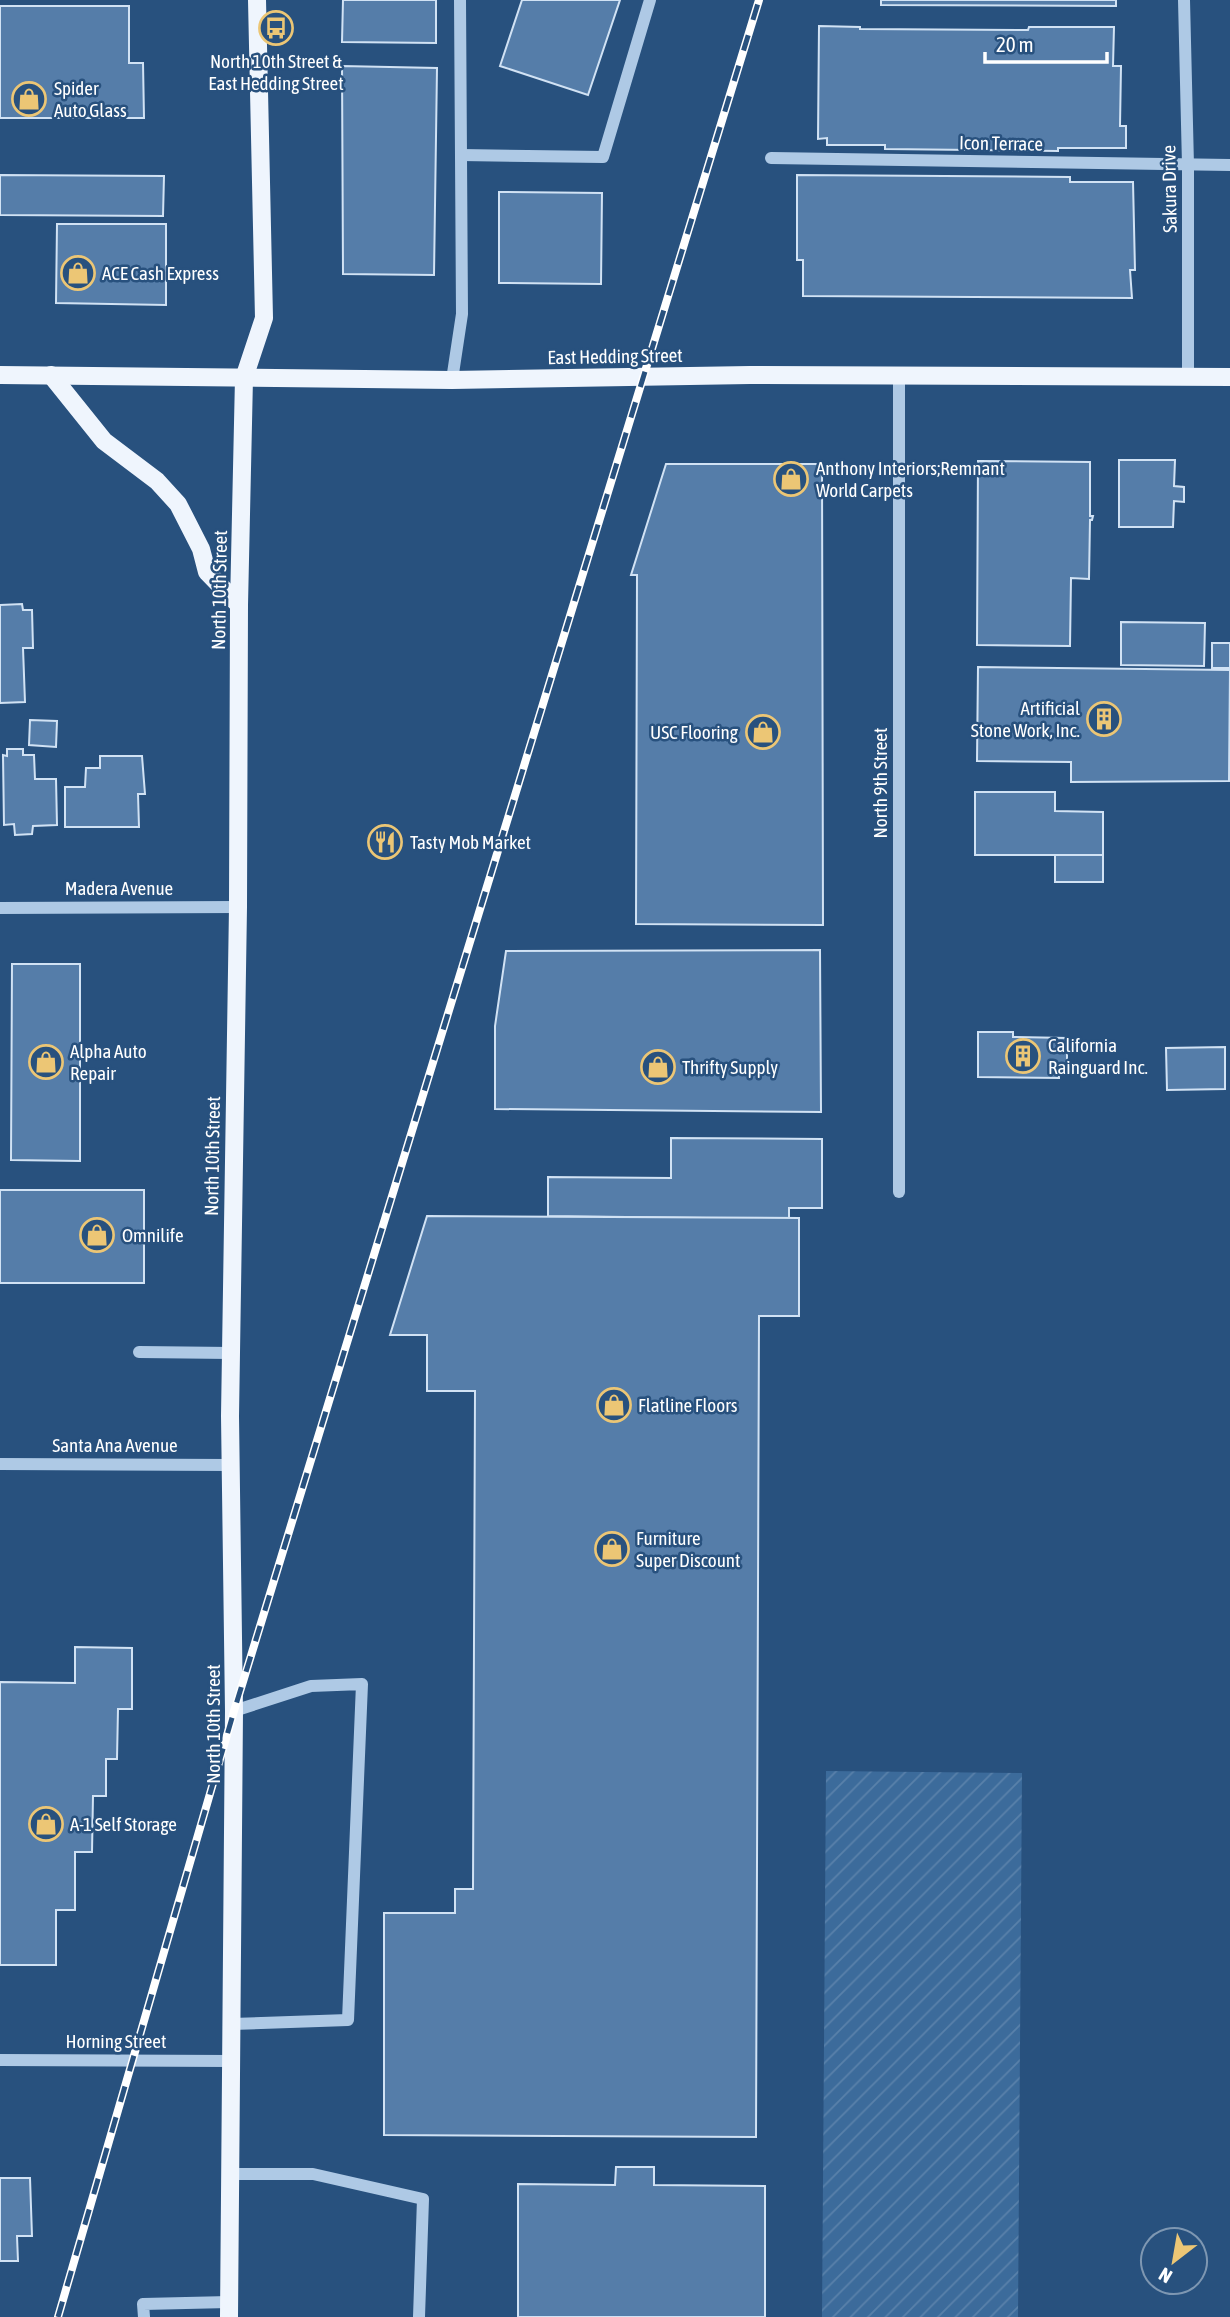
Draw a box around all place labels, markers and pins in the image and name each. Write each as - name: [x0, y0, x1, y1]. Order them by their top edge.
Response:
- bus stop icon: North 10th Street & East Hedding Street: [257, 9, 295, 47]
- place label: North 10th Street & East Hedding Street: [208, 50, 344, 94]
- place label: Spider Auto Glass: [54, 77, 127, 121]
- shop icon: Spider Auto Glass: [10, 80, 48, 118]
- shop icon: ACE Cash Express: [59, 254, 97, 292]
- place label: ACE Cash Express: [102, 262, 219, 284]
- place label: Anthony Interiors;Remnant World Carpets: [816, 457, 1005, 501]
- shop icon: Anthony Interiors;Remnant World Carpets: [772, 460, 810, 498]
- place label: Artificial Stone Work, Inc.: [971, 697, 1080, 741]
- building icon: Artificial Stone Work, Inc.: [1085, 700, 1123, 738]
- shop icon: USC Flooring: [744, 713, 782, 751]
- place label: USC Flooring: [650, 721, 739, 743]
- restaurant icon: Tasty Mob Market: [366, 823, 404, 861]
- place label: Tasty Mob Market: [410, 831, 531, 853]
- place label: California Rainguard Inc.: [1048, 1034, 1148, 1078]
- building icon: California Rainguard Inc.: [1004, 1037, 1042, 1075]
- place label: Alpha Auto Repair: [70, 1040, 147, 1084]
- shop icon: Alpha Auto Repair: [27, 1043, 65, 1081]
- shop icon: Thrifty Supply: [639, 1048, 677, 1086]
- place label: Thrifty Supply: [682, 1056, 778, 1078]
- shop icon: Omnilife: [78, 1216, 116, 1254]
- place label: Omnilife: [122, 1224, 184, 1246]
- shop icon: Flatline Floors: [595, 1386, 633, 1424]
- place label: Flatline Floors: [638, 1394, 738, 1416]
- place label: Furniture Super Discount: [636, 1527, 741, 1571]
- shop icon: Furniture Super Discount: [593, 1530, 631, 1568]
- shop icon: A-1 Self Storage: [27, 1805, 65, 1843]
- place label: A-1 Self Storage: [70, 1813, 177, 1835]

